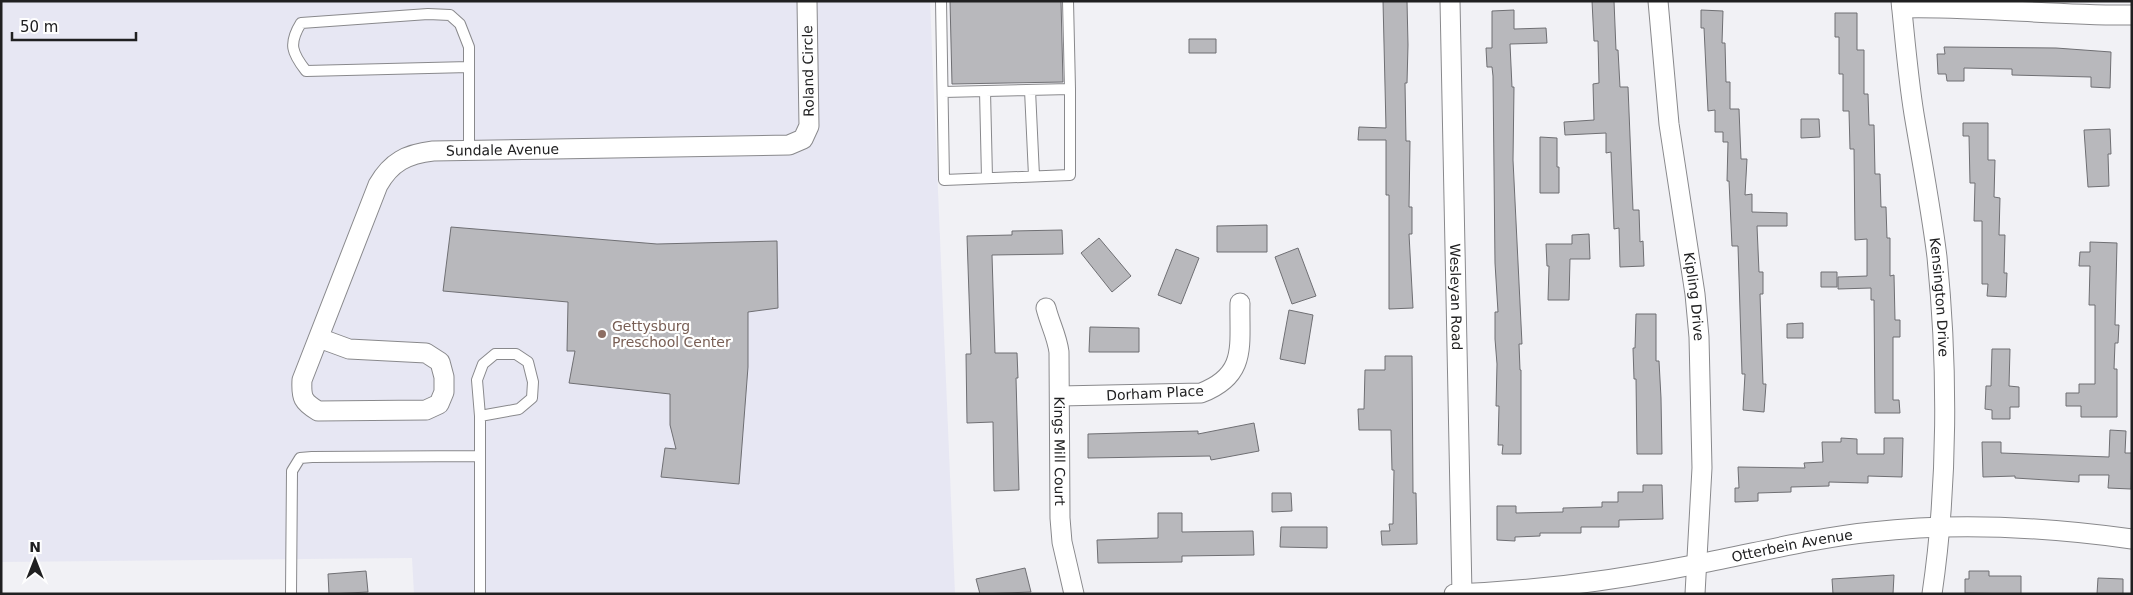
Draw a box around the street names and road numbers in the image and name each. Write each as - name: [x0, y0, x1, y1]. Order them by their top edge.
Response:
- street label: Roland Circle: [799, 25, 817, 117]
- street label: Sundale Avenue: [446, 141, 559, 159]
- street label: Kensington Drive: [1927, 237, 1952, 357]
- street label: Wesleyan Road: [1447, 243, 1465, 351]
- street label: Kipling Drive: [1681, 251, 1707, 342]
- street label: Dorham Place: [1106, 382, 1204, 404]
- street label: Kings Mill Court: [1051, 396, 1068, 506]
- street label: Otterbein Avenue: [1730, 526, 1854, 565]

